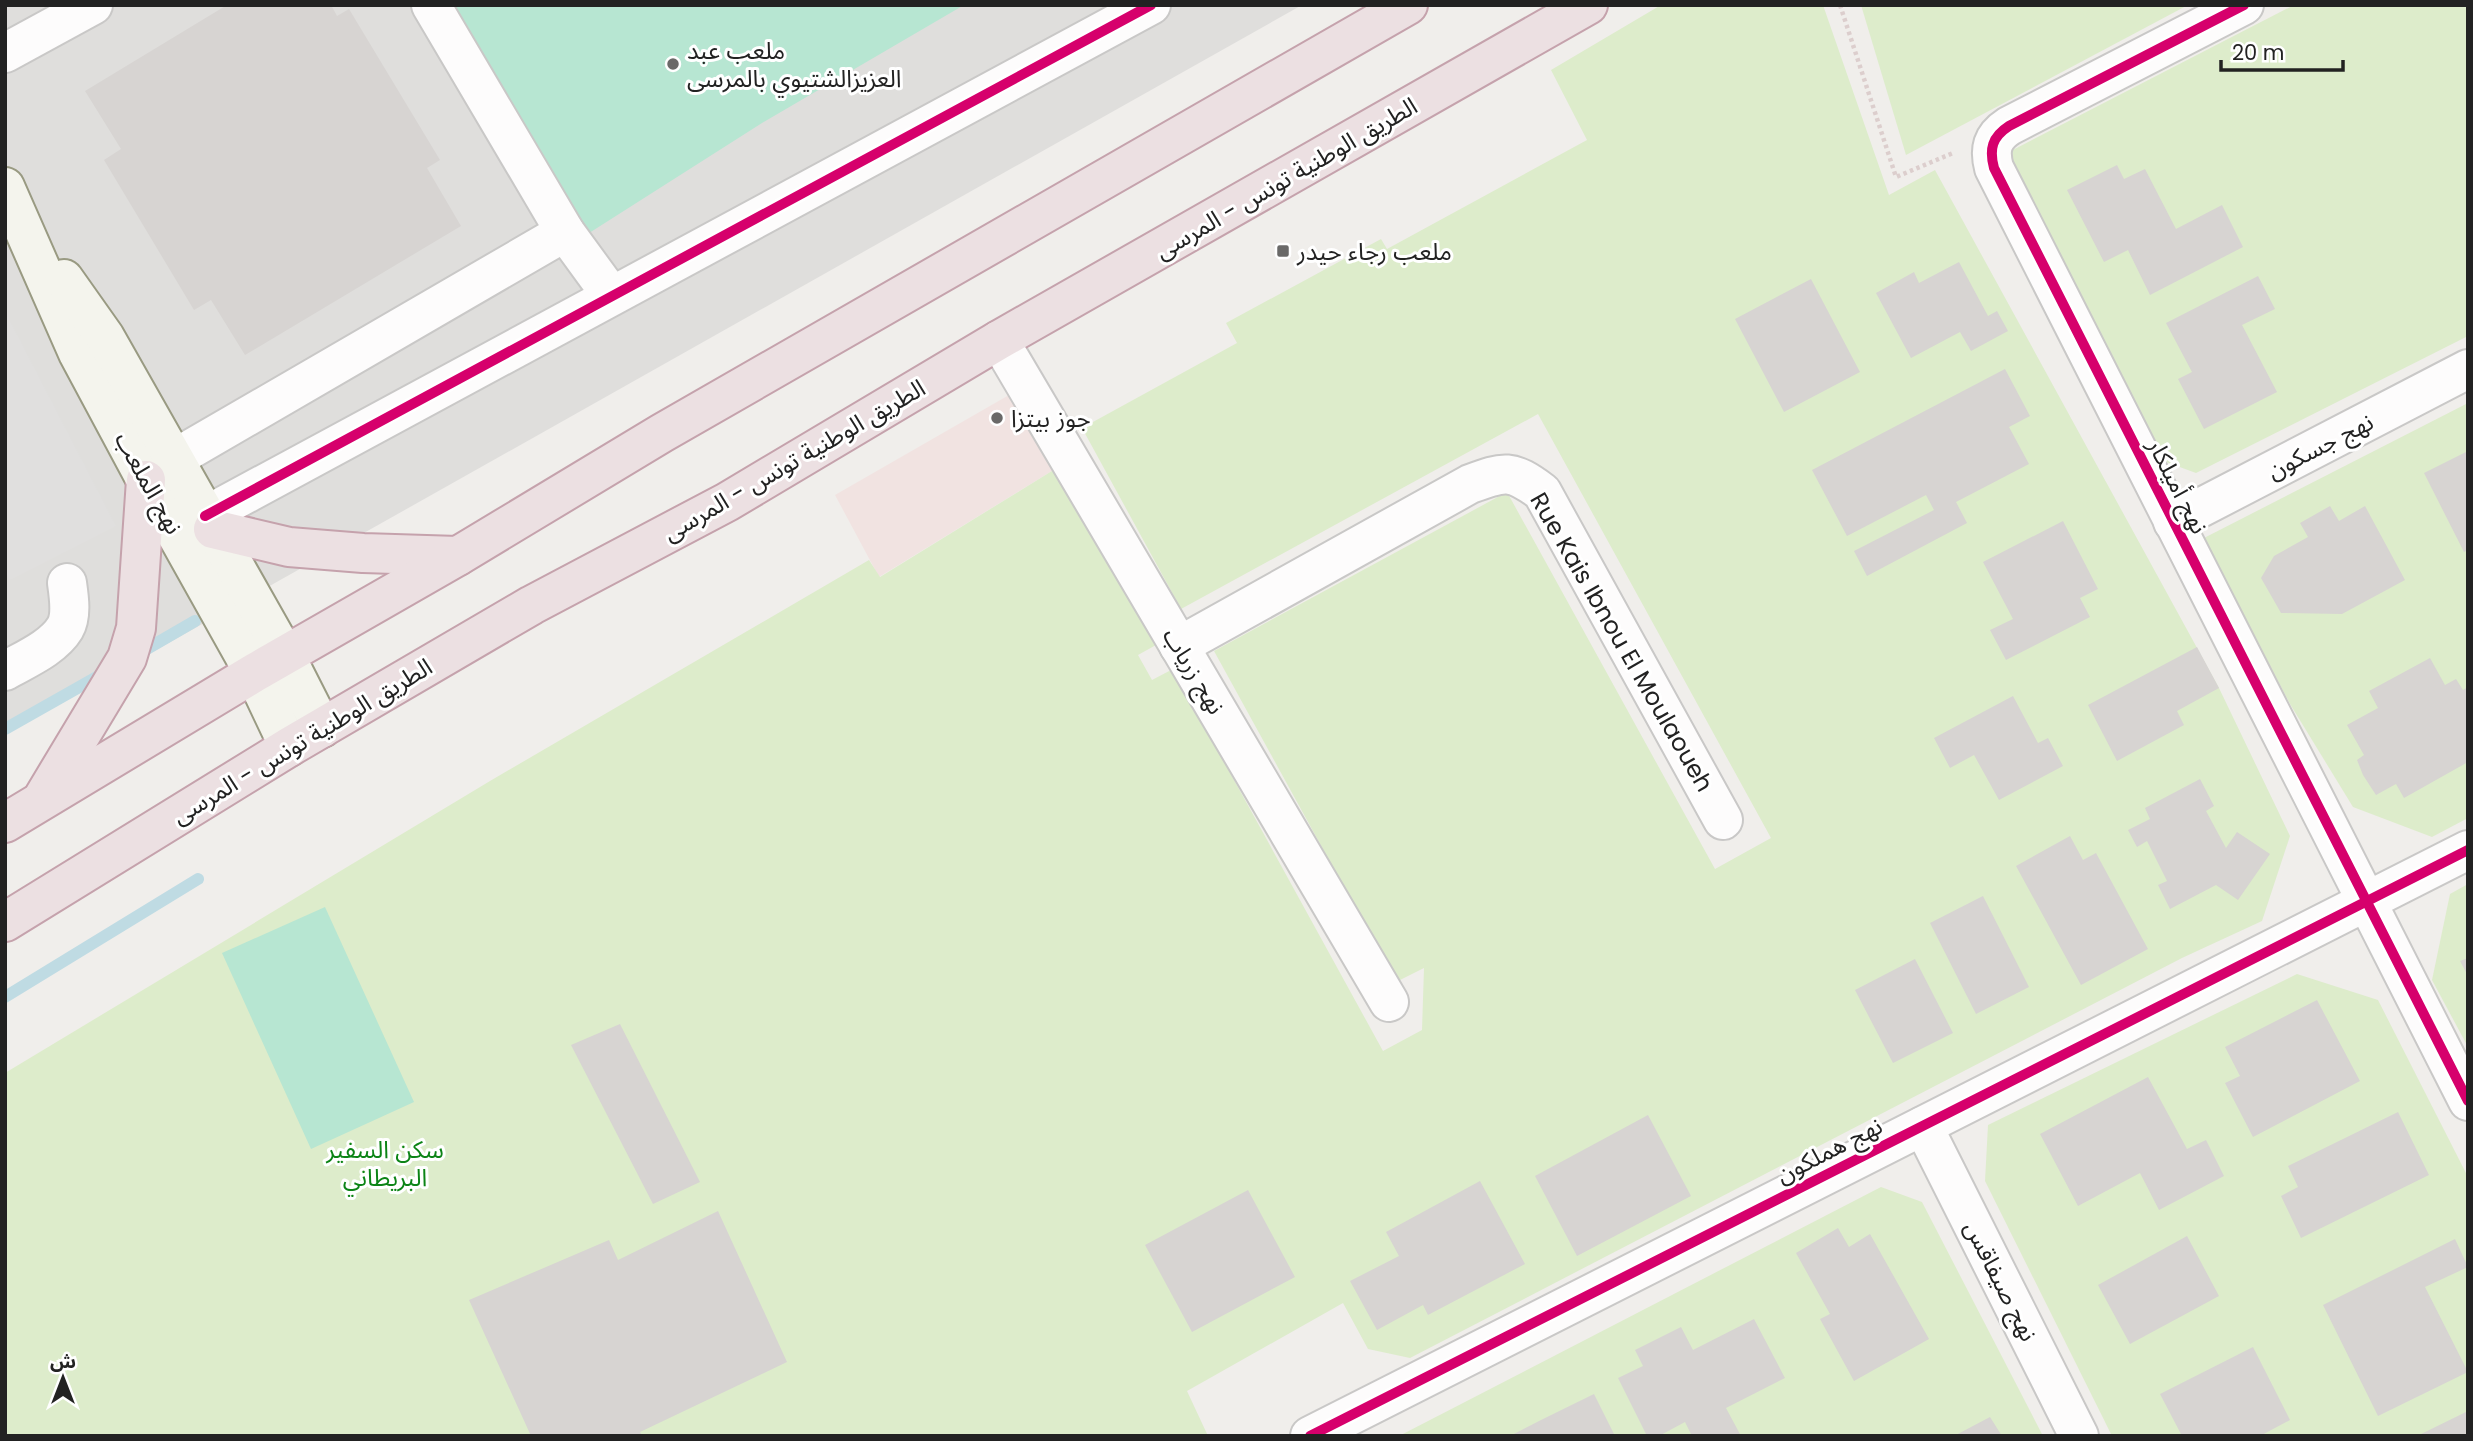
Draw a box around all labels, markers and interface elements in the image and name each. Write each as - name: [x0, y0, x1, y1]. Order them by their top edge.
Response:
- scale bar: [2221, 28, 2344, 72]
- place label: ملعب عبد العزيزالشتيوي بالمرسى: [687, 34, 901, 97]
- text: 20 m: [2232, 38, 2285, 67]
- marker: ملعب عبد العزيزالشتيوي بالمرسى: [665, 56, 681, 72]
- street label: الطريق الوطنية تونس - المرسى: [1149, 89, 1423, 267]
- place label: ملعب رجاء حيدر: [1296, 235, 1452, 268]
- marker: ملعب رجاء حيدر: [1275, 243, 1291, 259]
- street label: الطريق الوطنية تونس - المرسى: [657, 371, 931, 549]
- place label: جوز بيتزا: [1011, 402, 1091, 435]
- street label: نهج جسكون: [2261, 405, 2379, 488]
- marker: جوز بيتزا: [989, 410, 1005, 426]
- street label: نهج الملعب: [106, 426, 191, 541]
- street label: نهج أميلكار: [2139, 432, 2216, 540]
- street label: Rue Kais Ibnou El Moulaoueh: [1523, 486, 1721, 798]
- street label: نهج زرياب: [1154, 622, 1233, 721]
- street label: الطريق الوطنية تونس - المرسى: [166, 650, 438, 832]
- street label: نهج هملكون: [1770, 1109, 1888, 1192]
- park label: سكن السفير البريطاني: [325, 1133, 444, 1196]
- street label: نهج صيفاقس: [1956, 1215, 2046, 1347]
- north arrow: [28, 1343, 98, 1413]
- text: ش: [50, 1348, 76, 1375]

